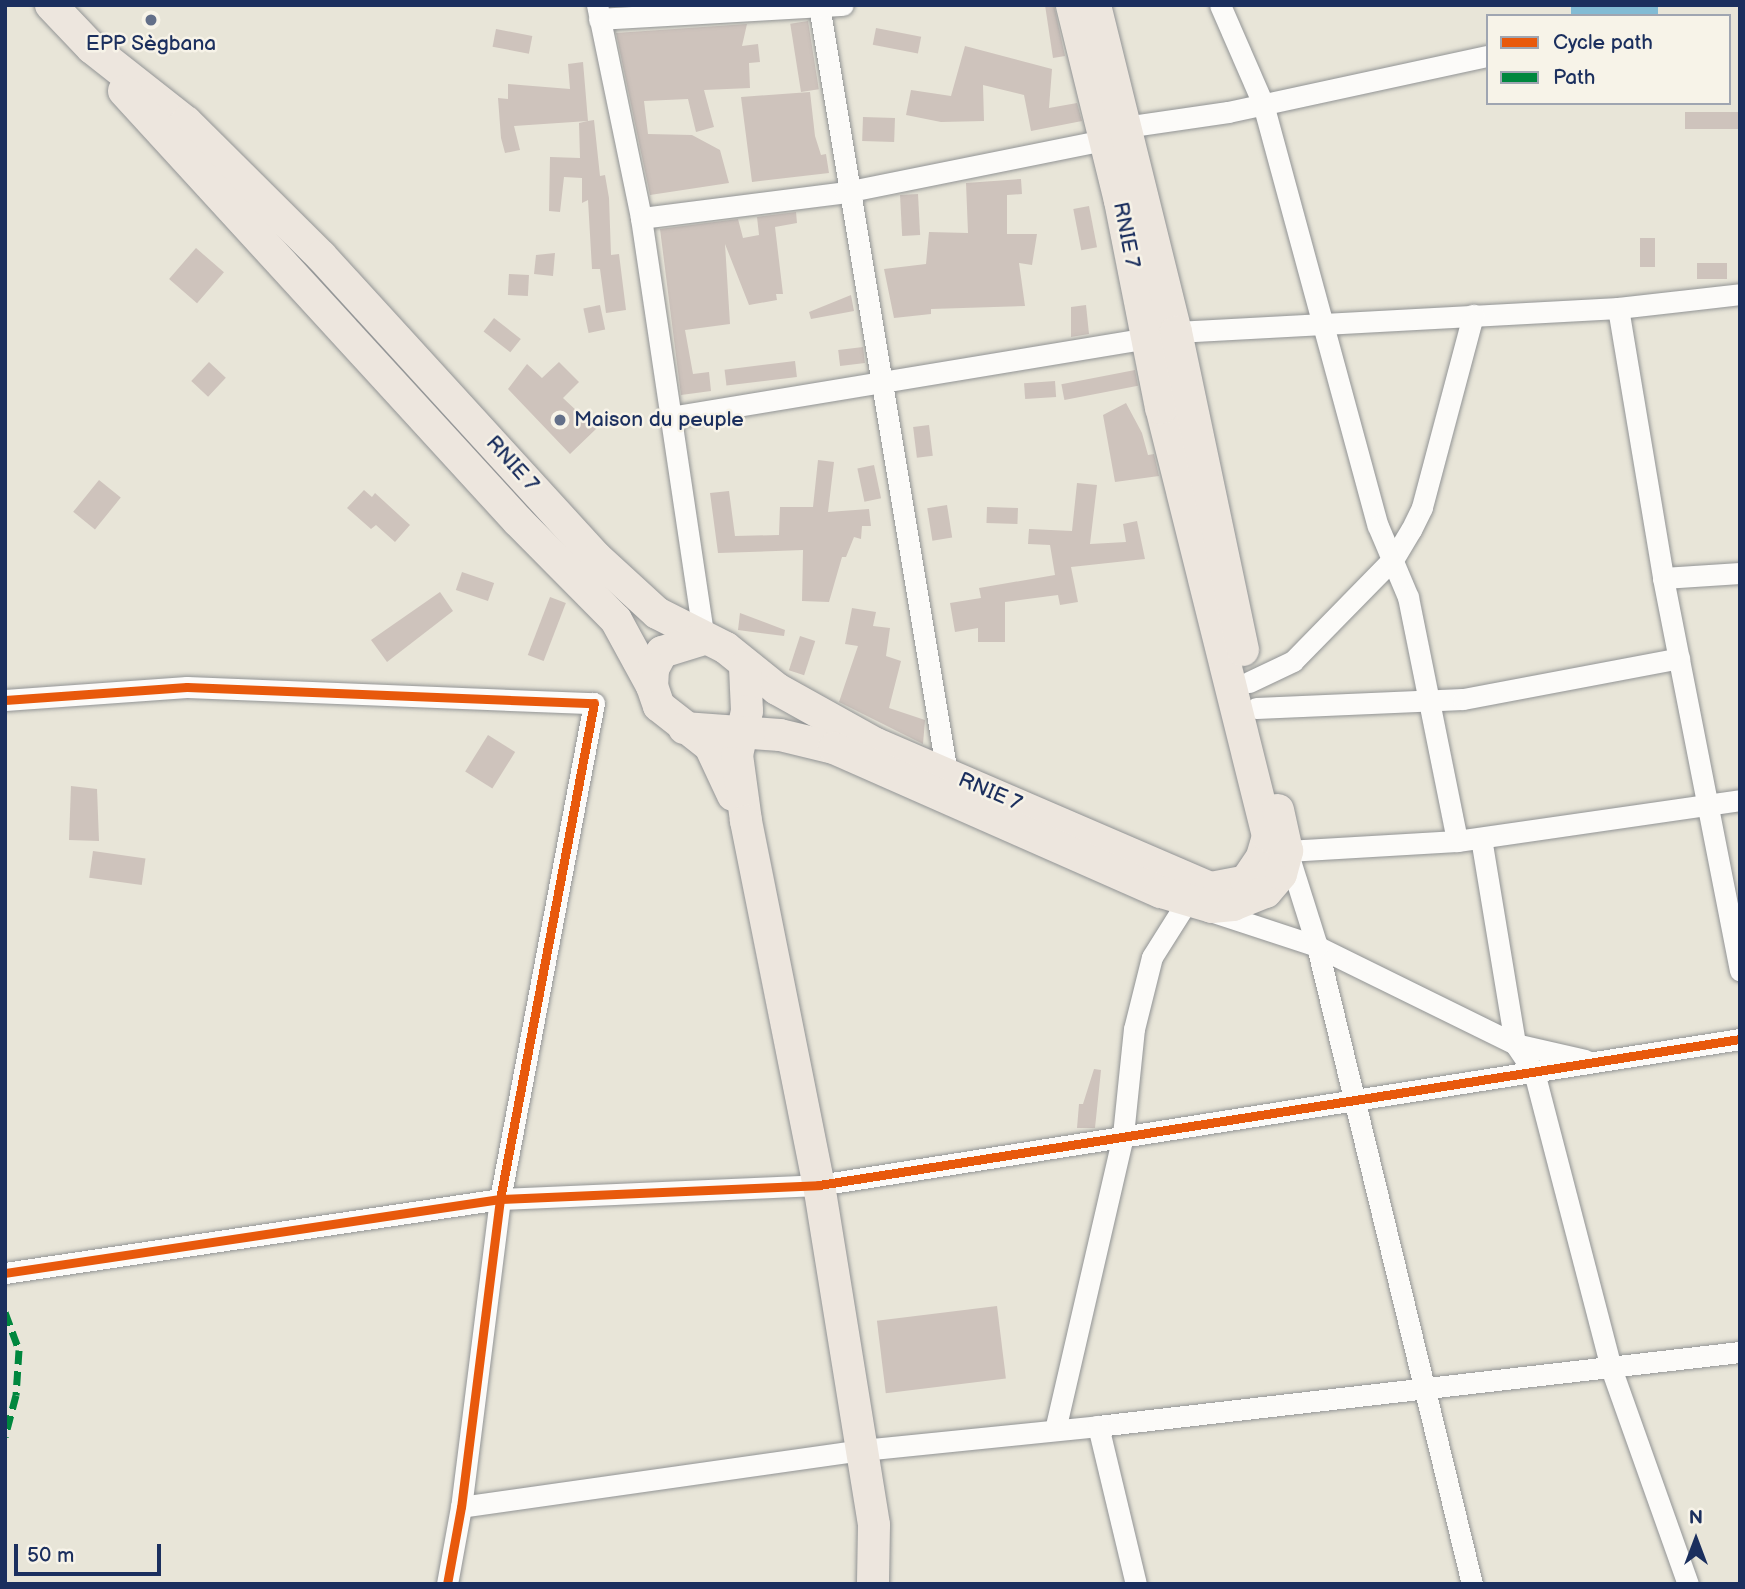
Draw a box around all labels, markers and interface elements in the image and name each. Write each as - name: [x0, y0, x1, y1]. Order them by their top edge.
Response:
- marker: EPP Sègbana: [143, 12, 159, 28]
- legend: [1486, 14, 1731, 105]
- text: Cycle path: [1553, 30, 1653, 55]
- place label: EPP Sègbana: [86, 31, 216, 57]
- text: Path: [1553, 65, 1595, 90]
- street label: RNIE 7: [1107, 200, 1145, 270]
- place label: Maison du peuple: [574, 407, 744, 433]
- marker: Maison du peuple: [552, 412, 568, 428]
- street label: RNIE 7: [480, 431, 544, 497]
- street label: RNIE 7: [954, 767, 1026, 817]
- north arrow: [1661, 1505, 1731, 1575]
- text: N: [1689, 1507, 1703, 1530]
- scale bar: [18, 1530, 164, 1574]
- text: 50 m: [27, 1543, 74, 1568]

